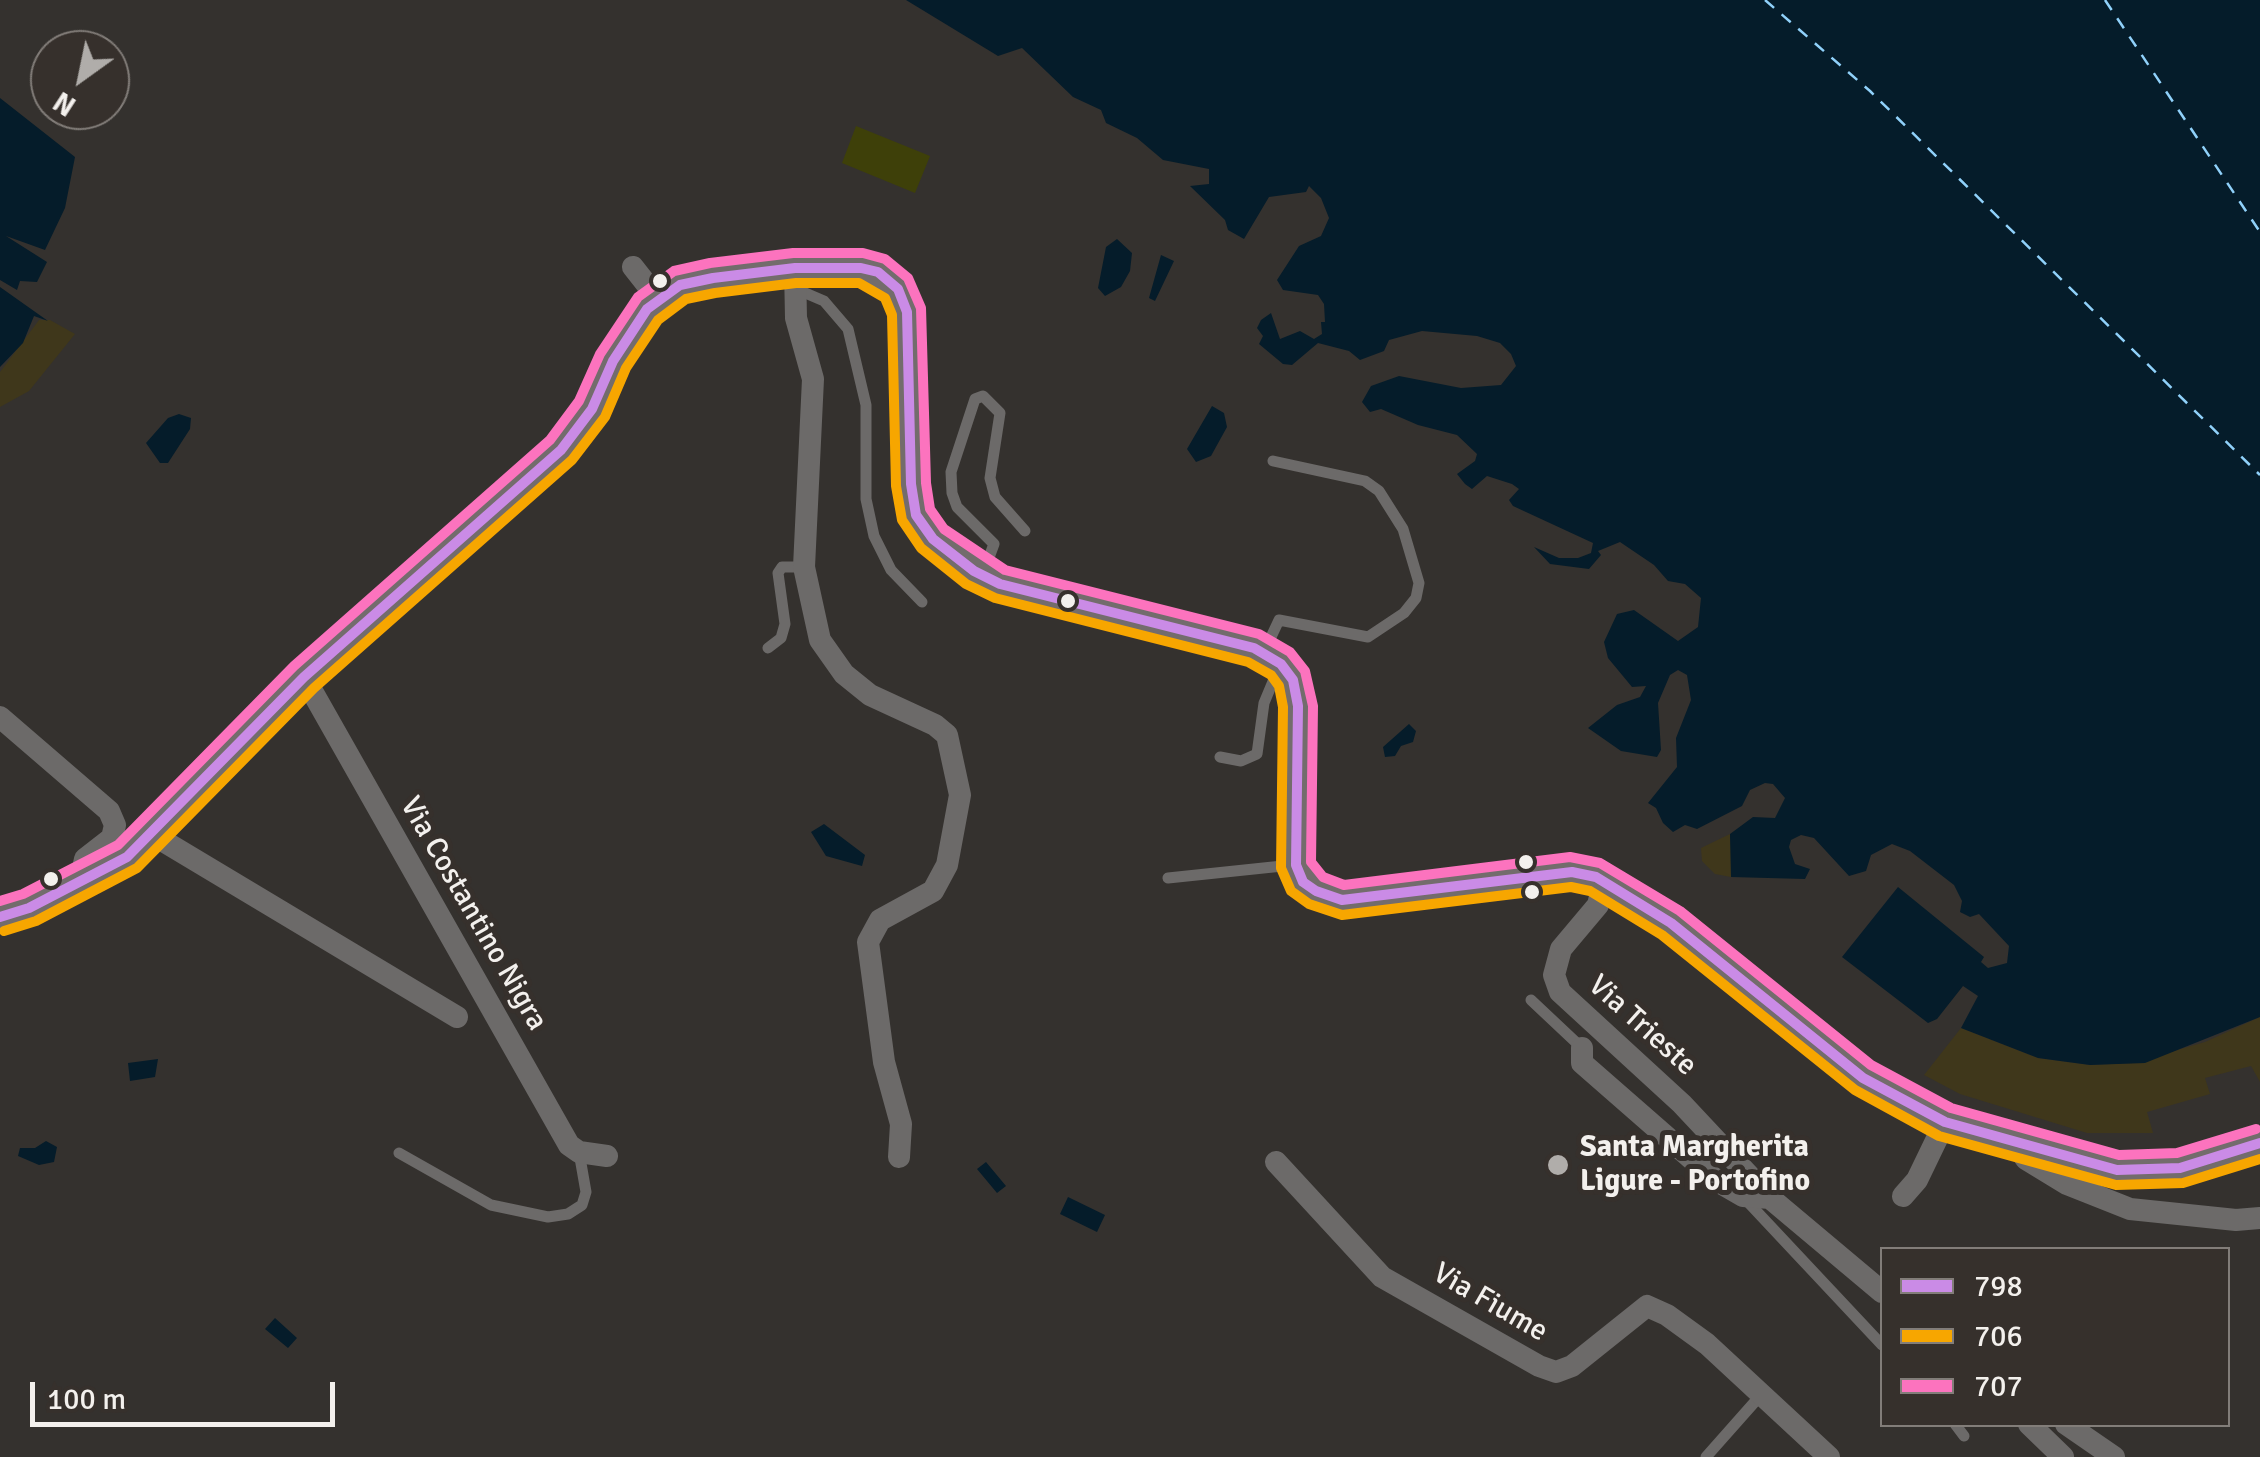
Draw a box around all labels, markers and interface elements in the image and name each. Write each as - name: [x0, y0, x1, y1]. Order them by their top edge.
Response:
- north arrow: [30, 30, 130, 130]
- text: N: [47, 84, 82, 123]
- unlabelled marker: [650, 271, 670, 291]
- unlabelled marker: [1058, 591, 1078, 611]
- street label: Via Costantino Nigra: [391, 791, 555, 1037]
- unlabelled marker: [1516, 852, 1536, 872]
- unlabelled marker: [41, 869, 61, 889]
- unlabelled marker: [1522, 882, 1542, 902]
- street label: Via Trieste: [1580, 968, 1704, 1084]
- place label: Santa Margherita Ligure - Portofino: [1580, 1130, 1810, 1200]
- marker: Santa Margherita Ligure - Portofino: [1545, 1152, 1571, 1178]
- legend: [1880, 1247, 2230, 1427]
- street label: Via Fiume: [1426, 1256, 1554, 1350]
- text: 798: [1974, 1268, 2023, 1305]
- text: 706: [1974, 1318, 2023, 1355]
- scale bar: [35, 1362, 340, 1424]
- text: 707: [1974, 1368, 2023, 1405]
- text: 100 m: [47, 1381, 126, 1418]

